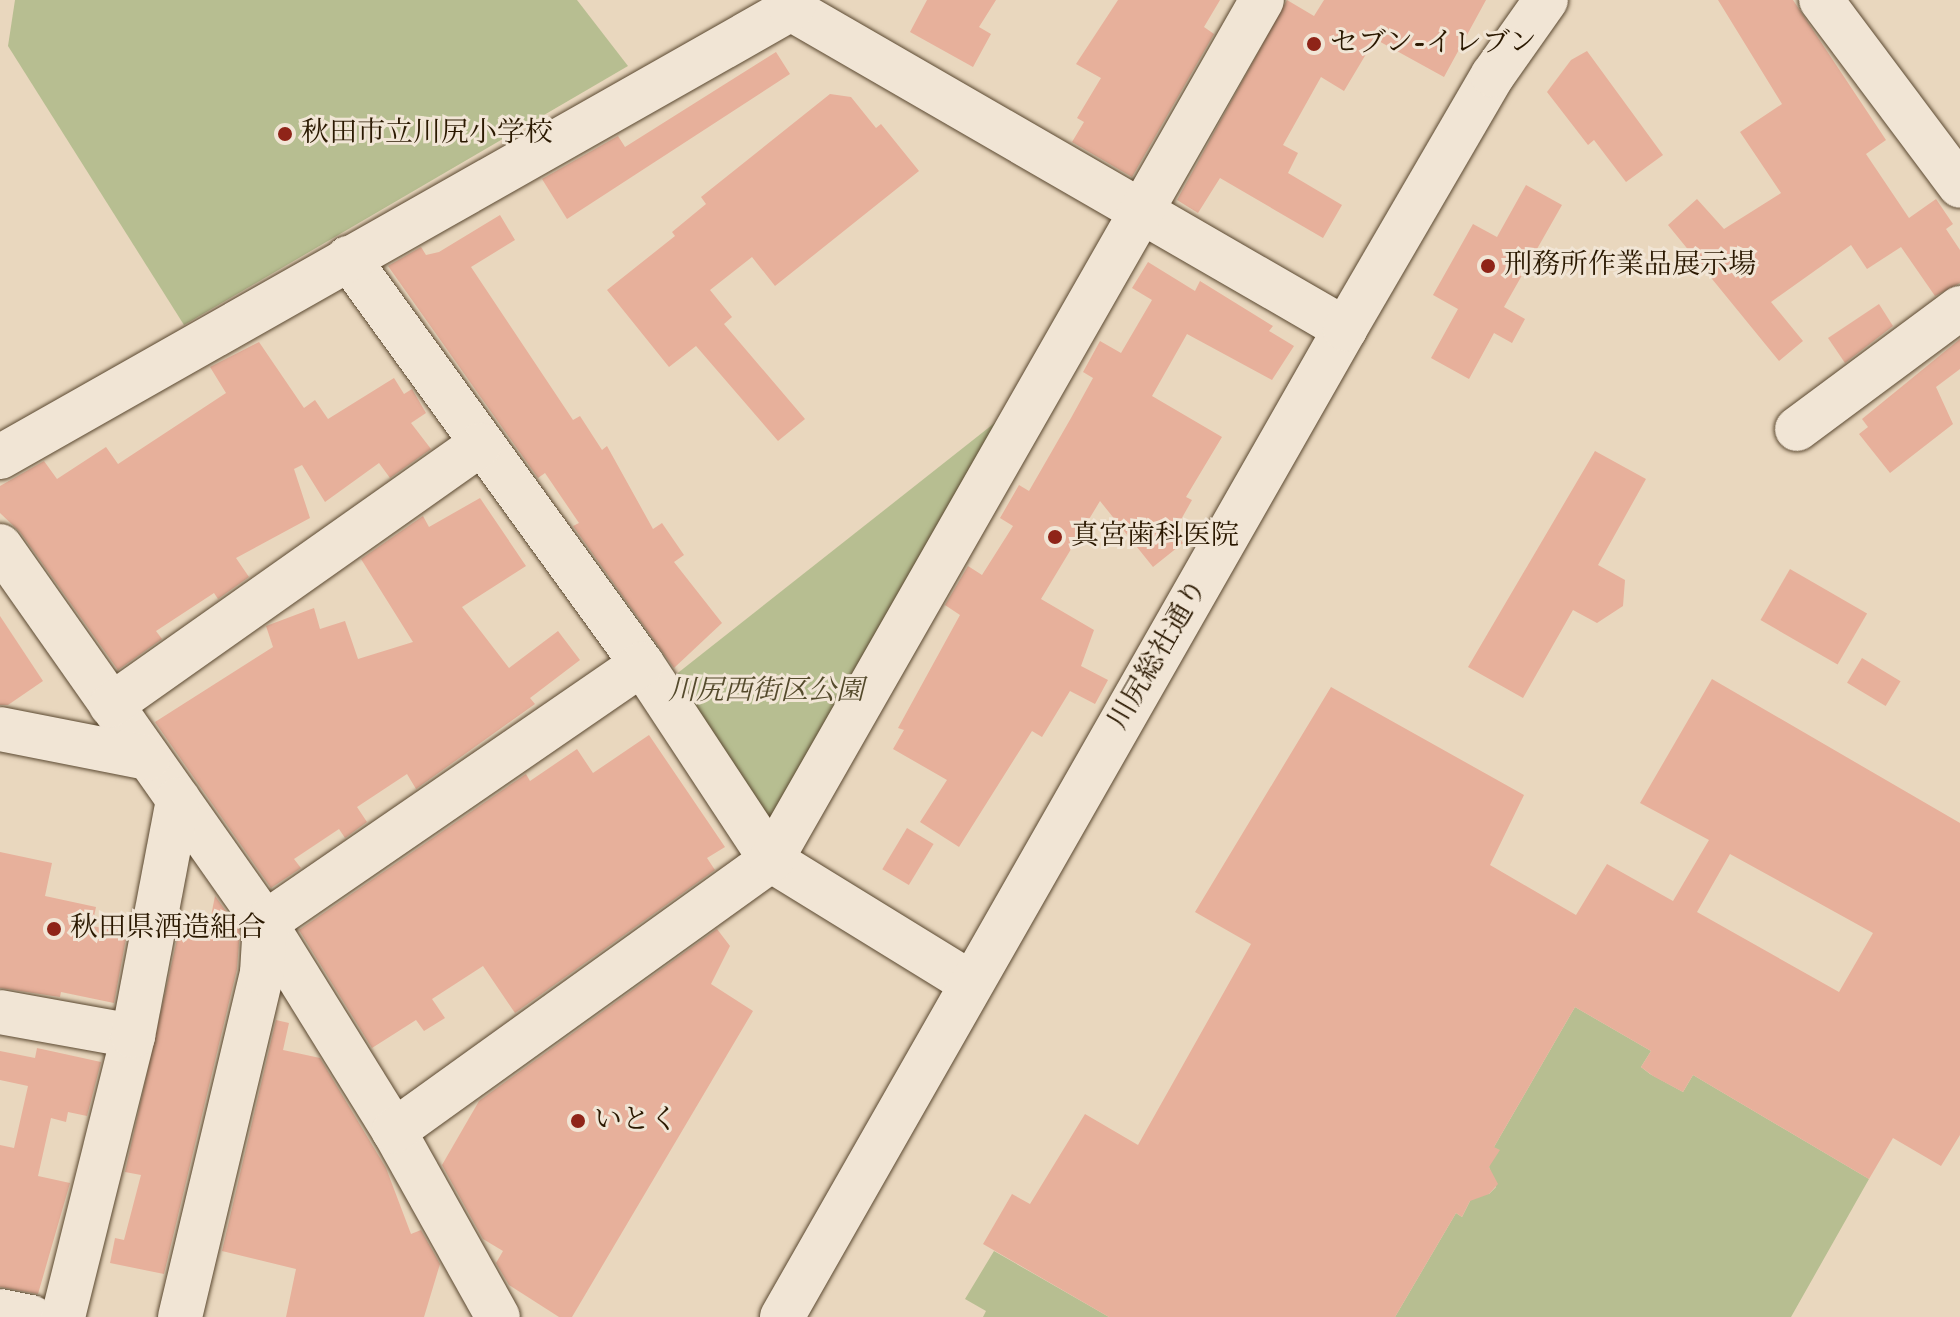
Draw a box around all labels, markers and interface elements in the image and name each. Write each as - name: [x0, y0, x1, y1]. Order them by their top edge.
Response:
- place label: セブン-イレブン: [1330, 27, 1539, 61]
- marker: セブン-イレブン: [1305, 35, 1323, 53]
- place label: 秋田市立川尻小学校: [301, 117, 553, 151]
- marker: 秋田市立川尻小学校: [276, 125, 294, 143]
- place label: 刑務所作業品展示場: [1504, 249, 1756, 283]
- marker: 刑務所作業品展示場: [1479, 257, 1497, 275]
- place label: 真宮歯科医院: [1071, 520, 1239, 554]
- marker: 真宮歯科医院: [1046, 528, 1064, 546]
- street label: 川尻総社通り: [1102, 574, 1216, 736]
- park label: 川尻西街区公園: [668, 675, 864, 709]
- place label: 秋田県酒造組合: [70, 912, 266, 946]
- marker: 秋田県酒造組合: [45, 920, 63, 938]
- place label: いとく: [594, 1104, 678, 1138]
- marker: いとく: [569, 1112, 587, 1130]

